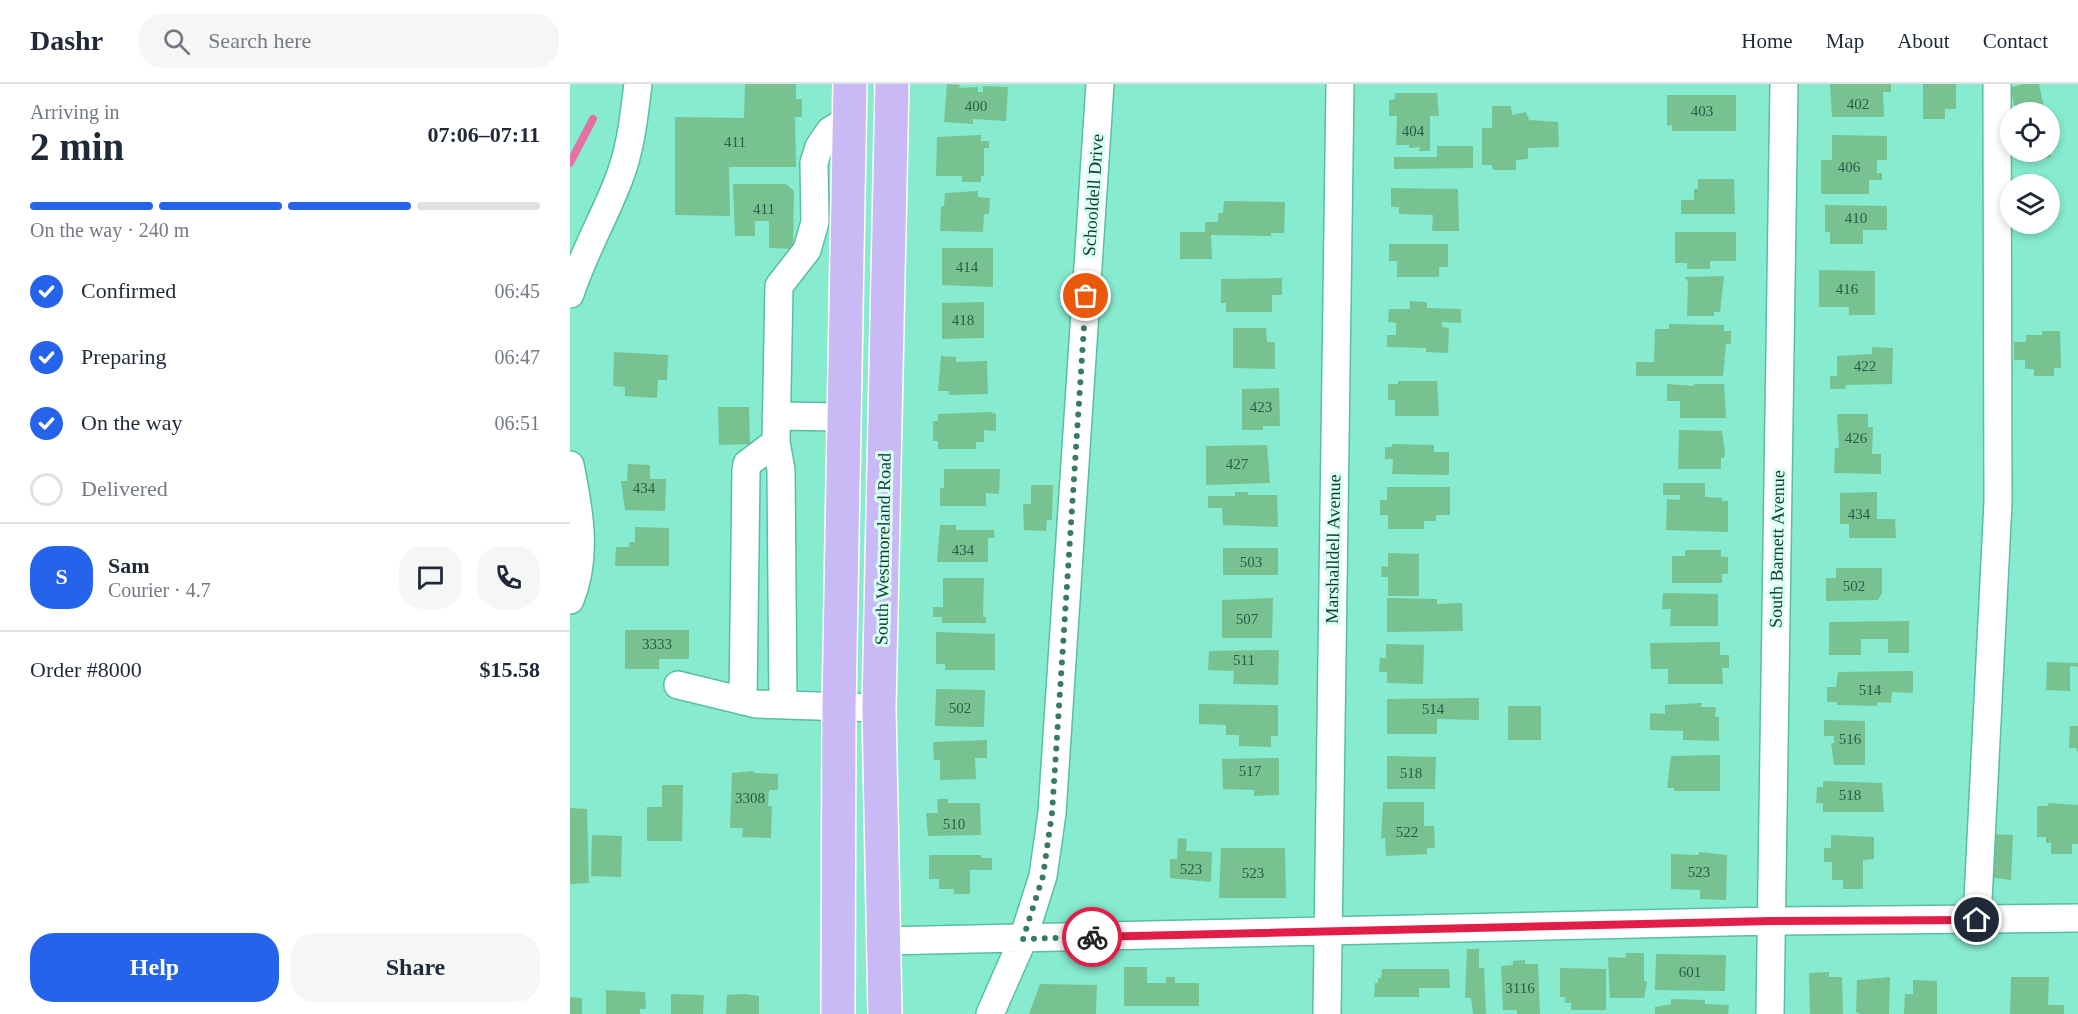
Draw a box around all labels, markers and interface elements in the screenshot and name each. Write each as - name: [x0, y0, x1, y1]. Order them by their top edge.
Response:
- search box: [139, 14, 559, 68]
- text: Dashr: [30, 25, 103, 56]
- icon: search: [160, 25, 193, 58]
- text: Search here: [208, 28, 311, 53]
- text: Home: [1741, 29, 1793, 53]
- text: Map: [1826, 29, 1864, 53]
- text: About: [1897, 29, 1950, 53]
- text: Contact: [1983, 29, 2048, 53]
- house number: 402: [1847, 96, 1869, 112]
- house number: 400: [965, 98, 987, 114]
- text: Arriving in: [30, 101, 119, 123]
- map controls: [2000, 102, 2060, 234]
- button: locate: [2000, 102, 2060, 162]
- house number: 403: [1691, 103, 1713, 119]
- text: 07:06–07:11: [428, 122, 540, 147]
- house number: 404: [1402, 123, 1425, 139]
- text: 2 min: [30, 125, 124, 168]
- street label: Schooldell Drive: [1079, 133, 1107, 257]
- house number: 411: [724, 134, 746, 150]
- house number: 406: [1838, 159, 1861, 175]
- button: layers: [2000, 174, 2060, 234]
- house number: 411: [753, 201, 775, 217]
- house number: 410: [1845, 210, 1867, 226]
- text: On the way · 240 m: [30, 219, 189, 241]
- house number: 414: [956, 259, 979, 275]
- pin: [1060, 270, 1111, 321]
- icon: check: [30, 275, 63, 308]
- text: Confirmed: [81, 278, 176, 303]
- icon: bag: [1069, 279, 1102, 312]
- text: 06:45: [494, 280, 540, 302]
- house number: 416: [1836, 281, 1859, 297]
- house number: 418: [952, 312, 974, 328]
- icon: check: [30, 341, 63, 374]
- text: Preparing: [81, 344, 167, 369]
- text: 06:47: [494, 346, 540, 368]
- house number: 422: [1854, 358, 1876, 374]
- house number: 423: [1250, 399, 1272, 415]
- icon: check: [30, 407, 63, 440]
- text: On the way: [81, 410, 182, 435]
- text: 06:51: [494, 412, 540, 434]
- house number: 426: [1845, 430, 1868, 446]
- street label: South Westmoreland Road: [871, 453, 895, 645]
- house number: 427: [1226, 456, 1249, 472]
- street label: South Barnett Avenue: [1766, 470, 1788, 628]
- street label: Marshalldell Avenue: [1322, 474, 1344, 624]
- text: Delivered: [81, 476, 168, 501]
- house number: 434: [633, 480, 656, 496]
- house number: 434: [1848, 506, 1871, 522]
- house number: 434: [952, 542, 975, 558]
- button: chat: [399, 546, 462, 609]
- button: phone: [477, 546, 540, 609]
- text: Sam: [108, 553, 150, 578]
- house number: 503: [1240, 554, 1262, 570]
- text: S: [55, 564, 68, 589]
- house number: 502: [1843, 578, 1865, 594]
- text: Courier · 4.7: [108, 579, 211, 601]
- house number: 507: [1236, 611, 1259, 627]
- house number: 3333: [642, 636, 672, 652]
- house number: 511: [1233, 652, 1255, 668]
- text: Order #8000: [30, 657, 142, 682]
- text: $15.58: [480, 657, 540, 682]
- house number: 514: [1859, 682, 1882, 698]
- house number: 502: [949, 700, 971, 716]
- house number: 514: [1422, 701, 1445, 717]
- house number: 516: [1839, 731, 1862, 747]
- house number: 517: [1239, 763, 1262, 779]
- house number: 518: [1400, 765, 1422, 781]
- house number: 518: [1839, 787, 1861, 803]
- house number: 3308: [735, 790, 765, 806]
- house number: 510: [943, 816, 965, 832]
- house number: 522: [1396, 824, 1418, 840]
- house number: 523: [1180, 861, 1202, 877]
- house number: 523: [1688, 864, 1710, 880]
- house number: 523: [1242, 865, 1264, 881]
- pin: [1951, 894, 2002, 945]
- icon: home: [1960, 903, 1993, 936]
- courier: [1062, 907, 1122, 967]
- icon: bike: [1076, 921, 1109, 954]
- button: Help: [30, 933, 279, 1002]
- button: Share: [291, 933, 540, 1002]
- house number: 601: [1679, 964, 1701, 980]
- house number: 3116: [1505, 980, 1535, 996]

